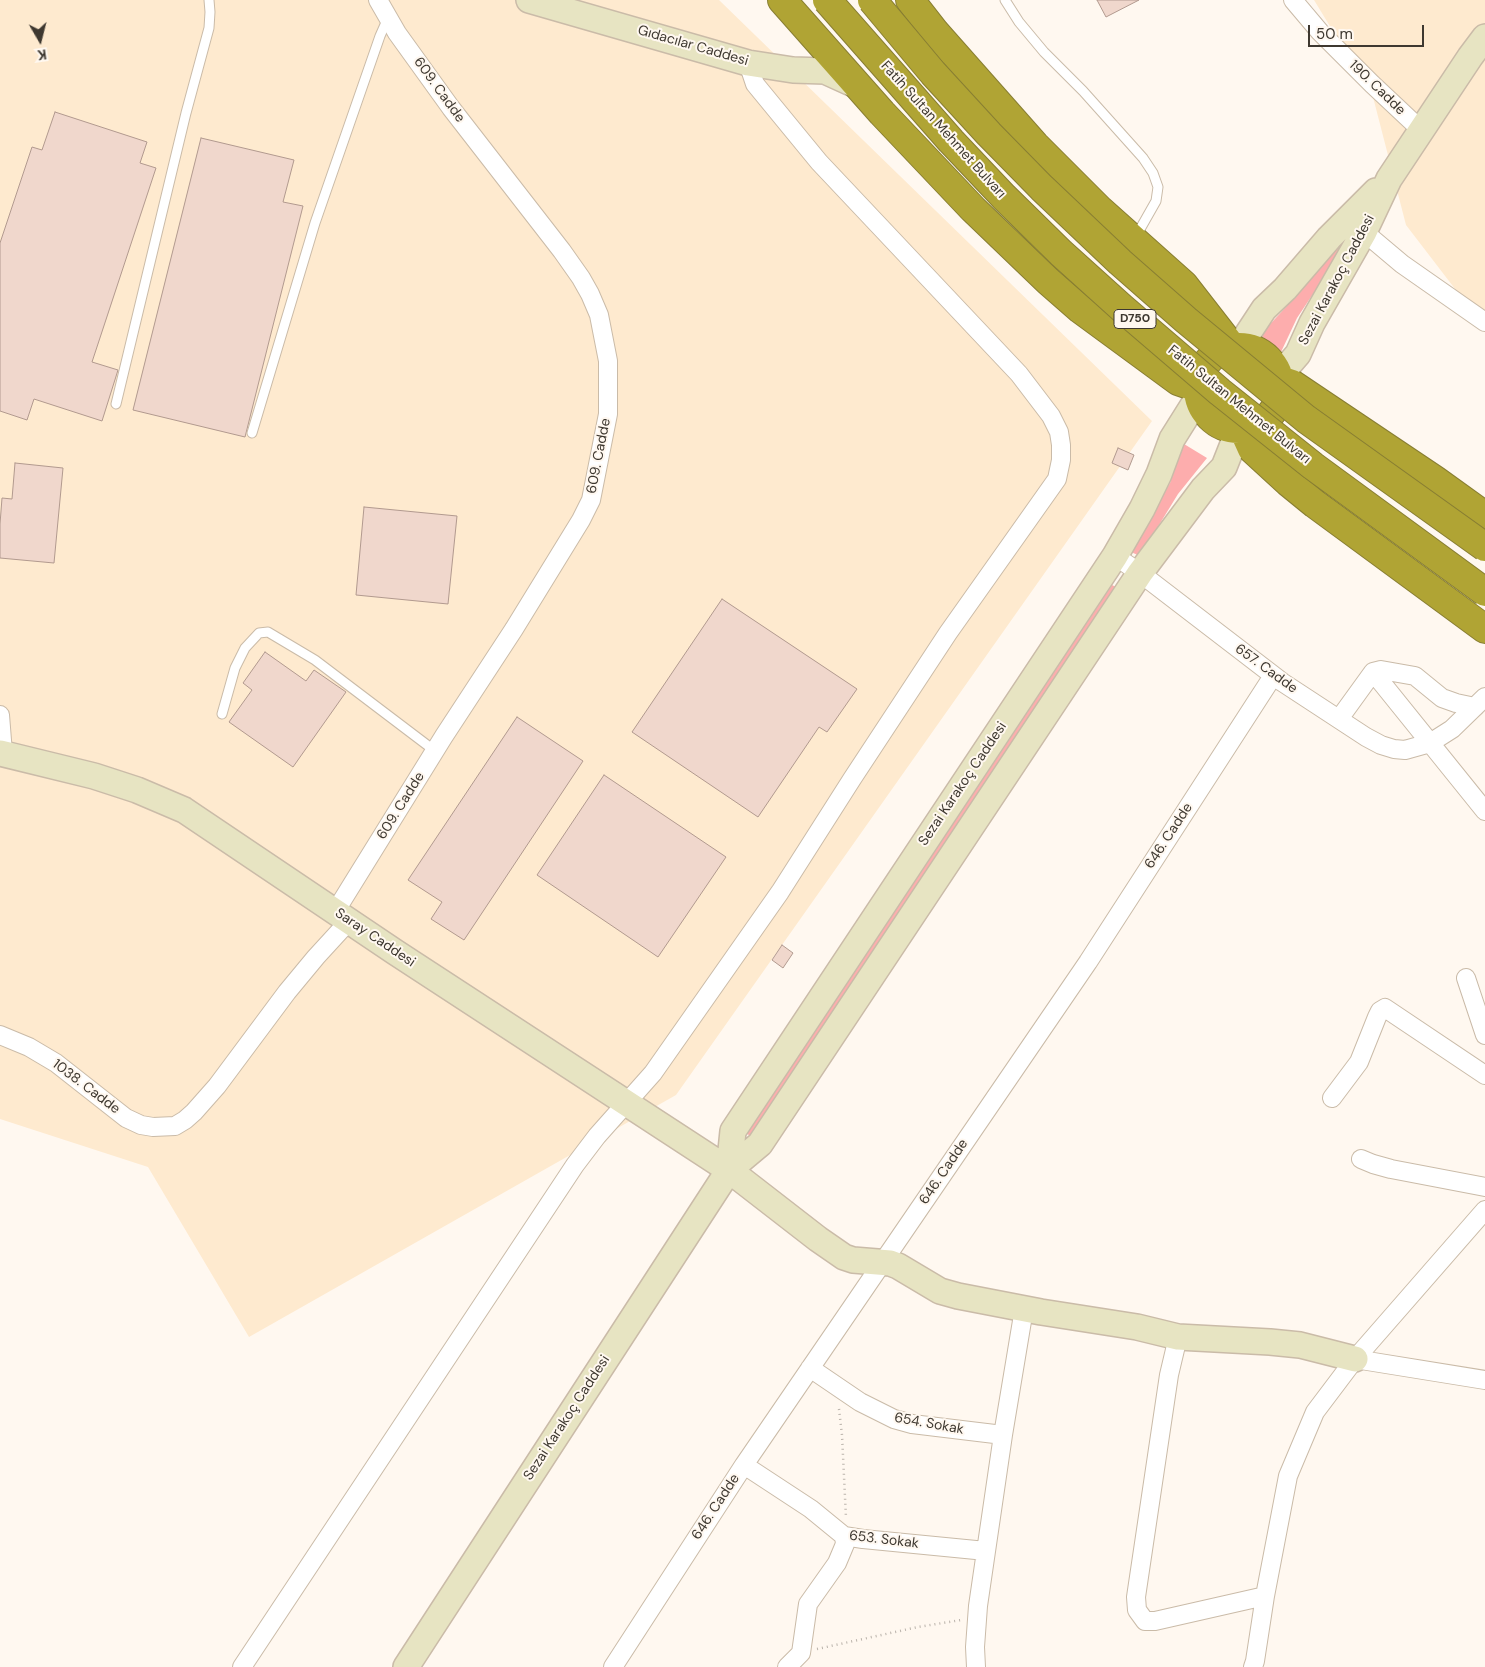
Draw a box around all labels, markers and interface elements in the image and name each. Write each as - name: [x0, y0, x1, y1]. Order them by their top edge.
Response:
- north arrow: [15, 15, 65, 65]
- scale bar: [1310, 15, 1426, 47]
- street label: Gıdacılar Caddesi: [636, 22, 750, 70]
- text: 50 m: [1316, 24, 1353, 44]
- text: K: [36, 45, 48, 64]
- street label: 609. Cadde: [410, 54, 468, 126]
- street label: 190. Cadde: [1345, 57, 1409, 119]
- street label: Fatih Sultan Mehmet Bulvarı: [877, 58, 1009, 202]
- street label: Sezai Karakoç Caddesi: [1295, 212, 1379, 348]
- road number: D750: [1114, 310, 1156, 328]
- street label: Fatih Sultan Mehmet Bulvarı: [1164, 342, 1314, 468]
- street label: 609. Cadde: [583, 417, 615, 495]
- street label: 657. Cadde: [1231, 641, 1301, 697]
- street label: Sezai Karakoç Caddesi: [915, 719, 1011, 849]
- street label: 609. Cadde: [374, 769, 428, 843]
- street label: 646. Cadde: [1141, 800, 1197, 872]
- street label: Saray Caddesi: [332, 905, 418, 971]
- street label: 1038. Cadde: [49, 1056, 123, 1118]
- street label: 646. Cadde: [916, 1136, 972, 1208]
- street label: Sezai Karakoç Caddesi: [520, 1352, 614, 1484]
- street label: 654. Sokak: [893, 1410, 965, 1438]
- street label: 646. Cadde: [688, 1471, 744, 1543]
- street label: 653. Sokak: [848, 1527, 920, 1553]

